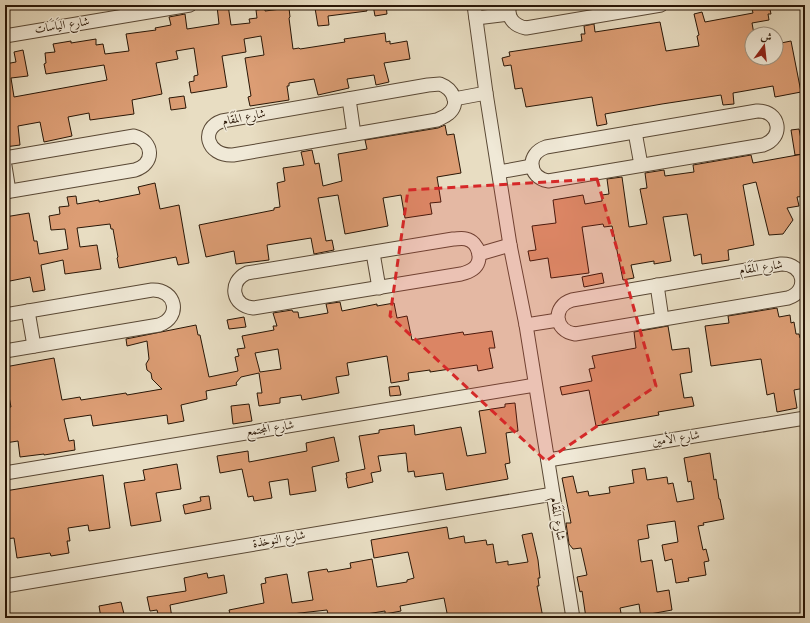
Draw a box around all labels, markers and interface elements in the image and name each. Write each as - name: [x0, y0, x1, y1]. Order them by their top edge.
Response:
- street label: شارع اليَاسَات: [33, 12, 91, 40]
- north arrow: [744, 26, 784, 66]
- text: ش: [760, 31, 773, 45]
- street label: شارع المَقَام: [221, 104, 268, 132]
- street label: شارع المَقَام: [738, 255, 784, 281]
- street label: شارع المجتمع: [245, 418, 296, 443]
- street label: شارع الأمين: [651, 425, 702, 453]
- street label: شارع المَقَام: [544, 496, 570, 542]
- street label: شارع النوخذة: [252, 529, 307, 554]

